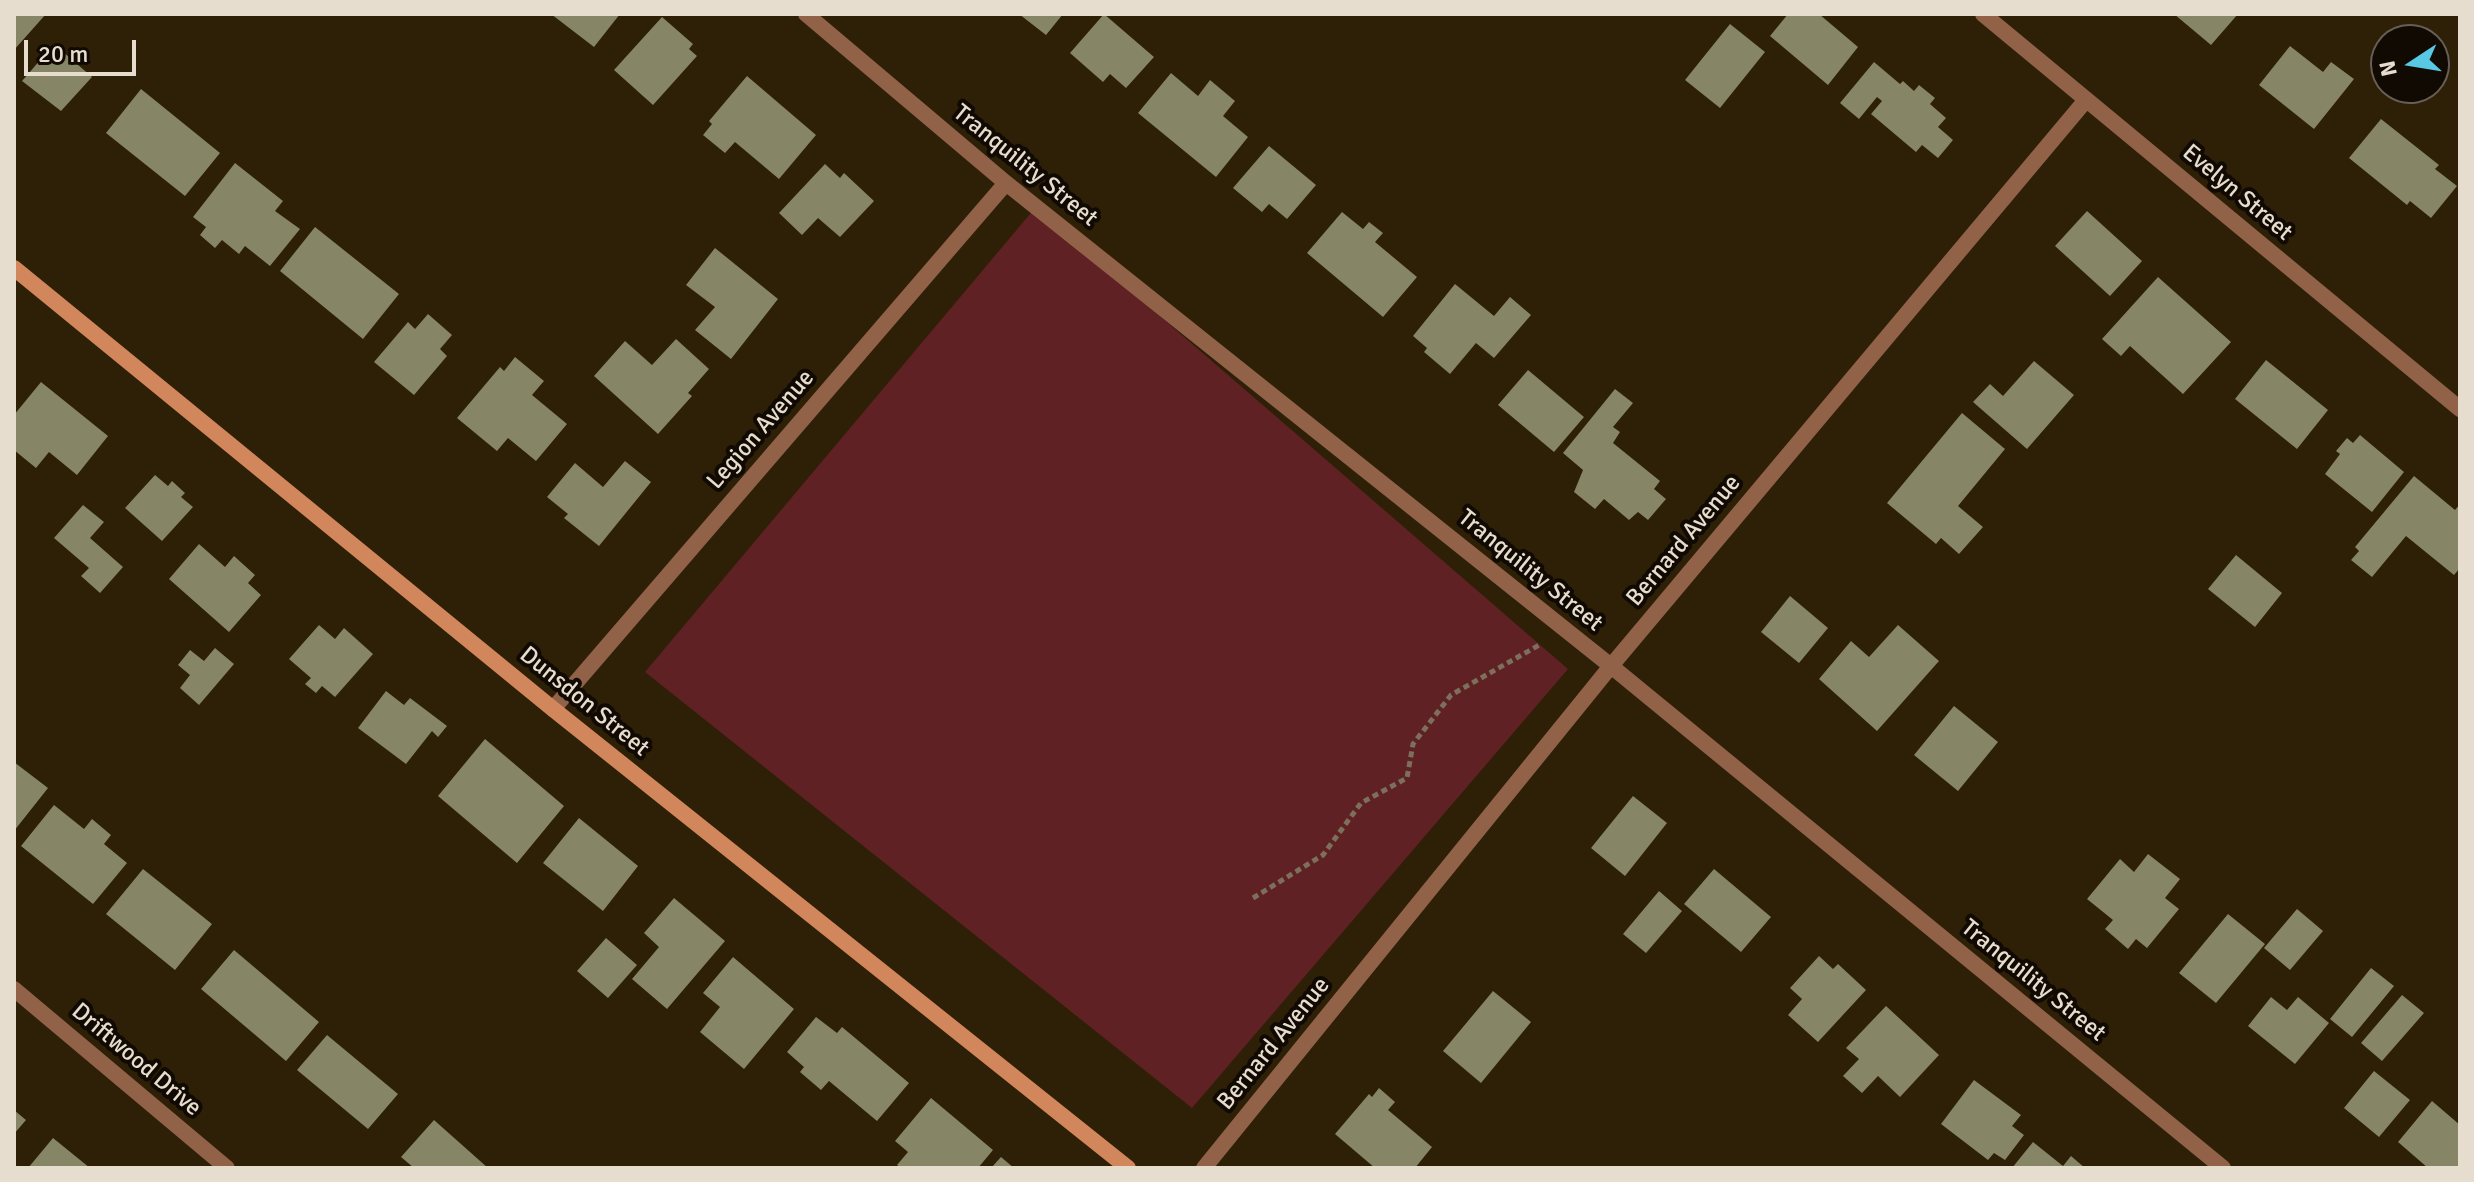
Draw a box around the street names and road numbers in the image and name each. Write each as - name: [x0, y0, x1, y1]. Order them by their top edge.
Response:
- street label: Tranquility Street: [947, 99, 1103, 233]
- street label: Evelyn Street: [2176, 139, 2298, 247]
- street label: Legion Avenue: [701, 364, 821, 496]
- street label: Bernard Avenue: [1621, 470, 1747, 612]
- street label: Tranquility Street: [1452, 504, 1608, 638]
- street label: Dunsdon Street: [513, 641, 655, 763]
- street label: Tranquility Street: [1955, 914, 2111, 1048]
- street label: Bernard Avenue: [1212, 972, 1336, 1116]
- street label: Driftwood Drive: [65, 997, 207, 1123]

